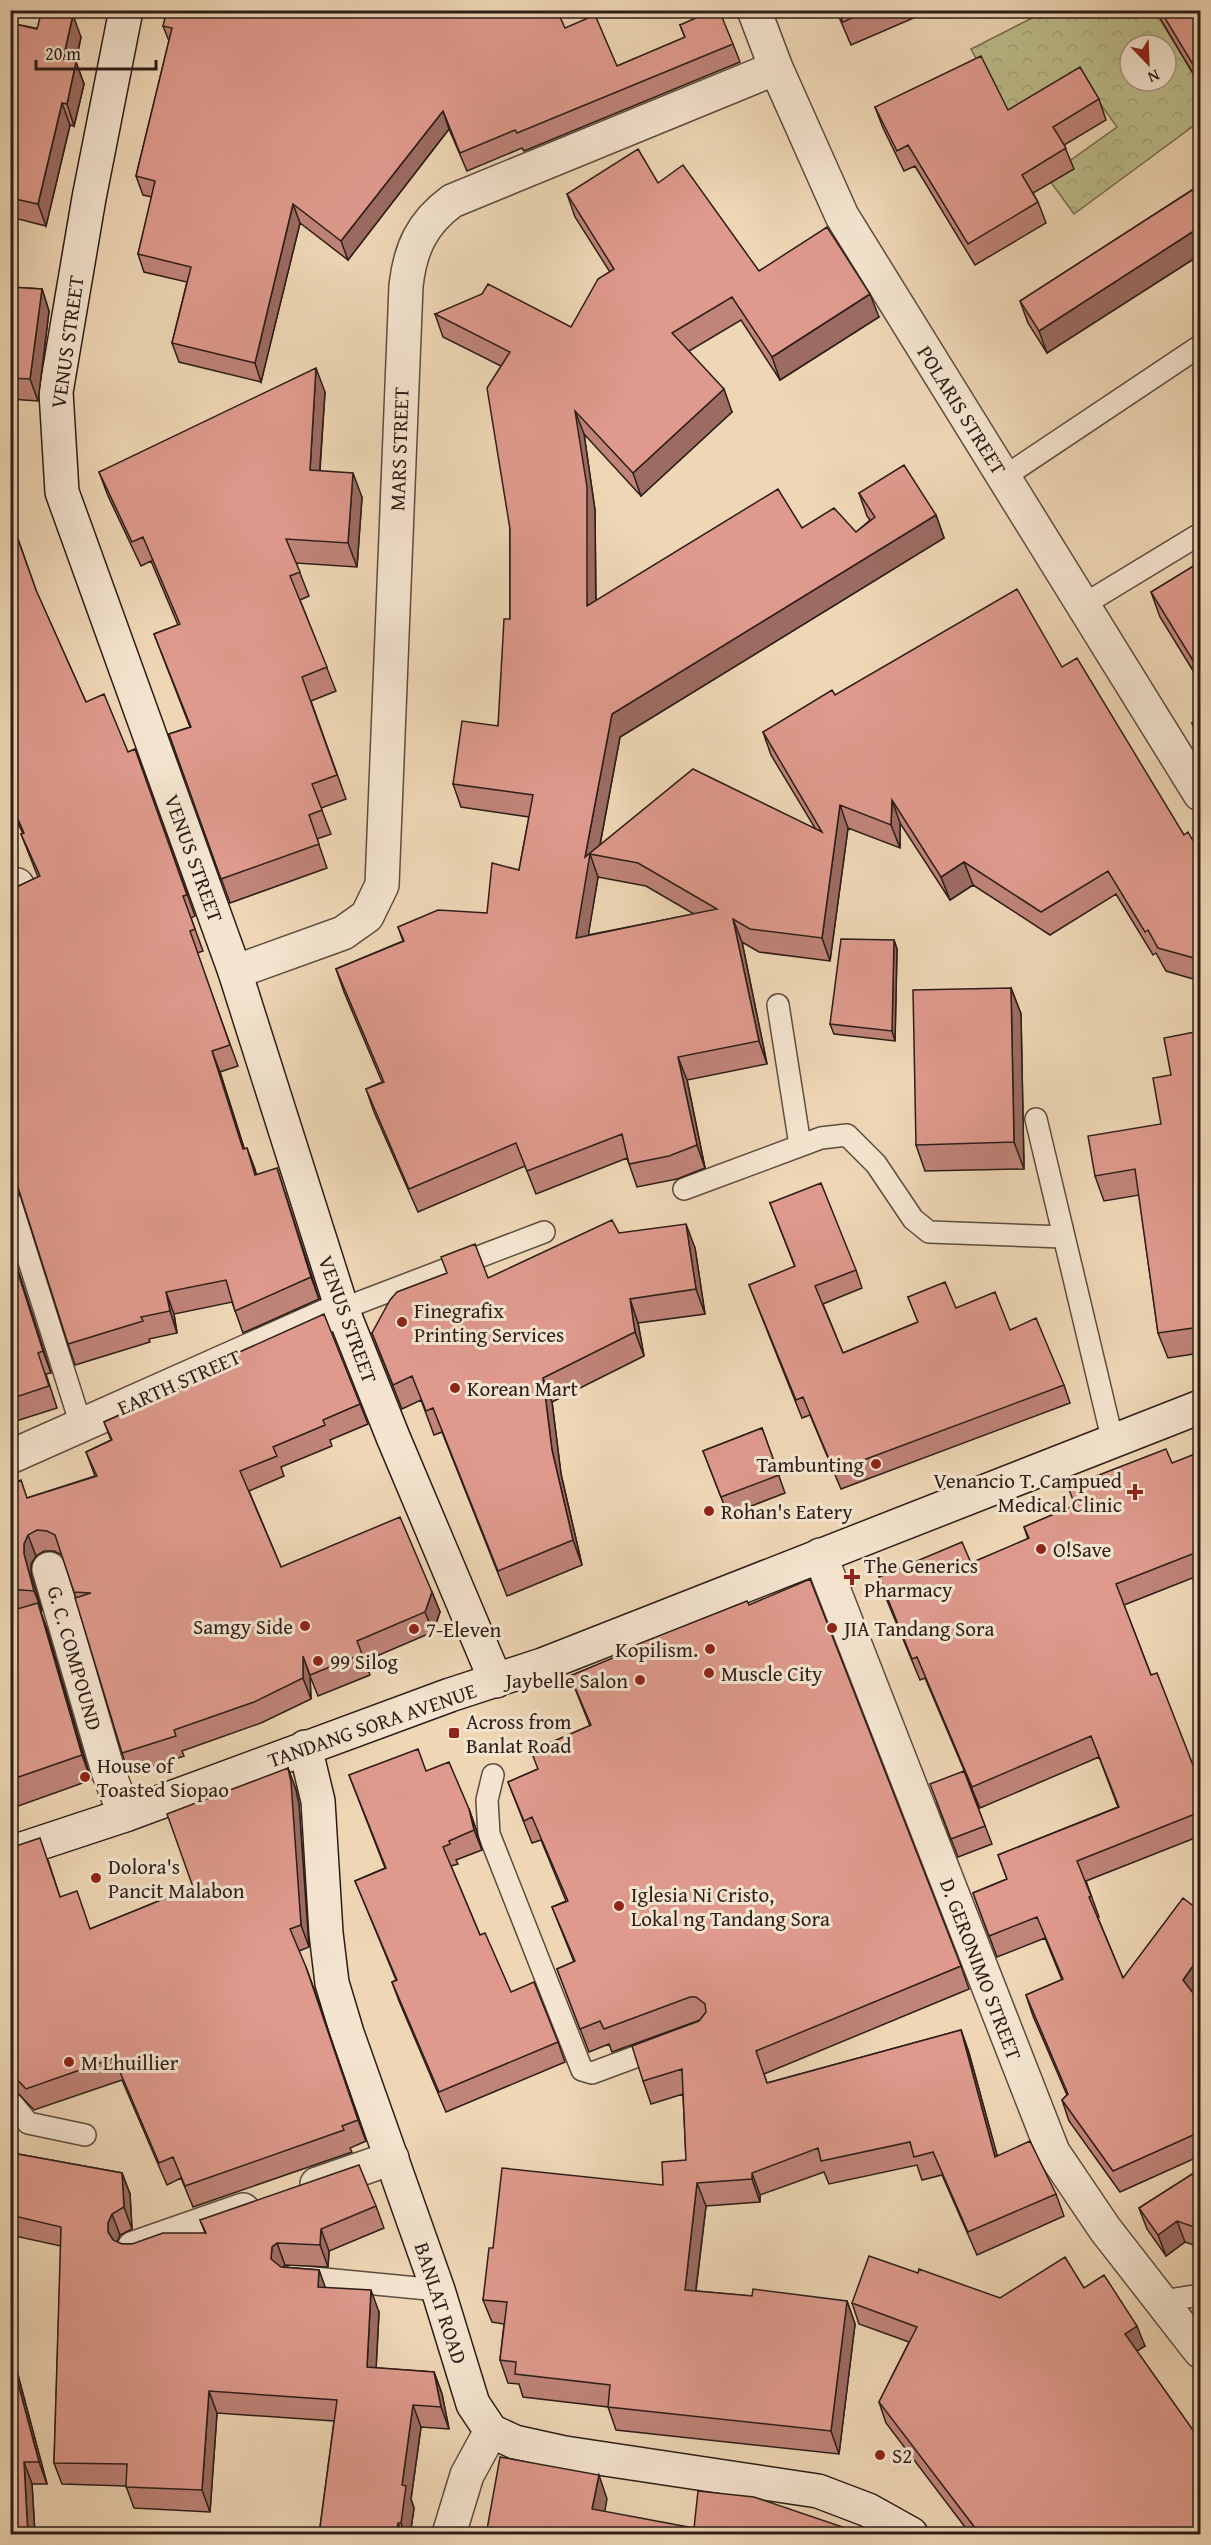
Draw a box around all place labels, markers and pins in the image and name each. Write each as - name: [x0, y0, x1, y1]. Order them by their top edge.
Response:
- place label: Finegrafix Printing Services: [414, 1295, 564, 1350]
- marker: Finegrafix Printing Services: [395, 1315, 409, 1329]
- place label: Korean Mart: [467, 1373, 578, 1404]
- marker: Korean Mart: [448, 1381, 462, 1395]
- place label: Tambunting: [756, 1449, 865, 1480]
- marker: Tambunting: [869, 1457, 883, 1471]
- place label: Venancio T. Campued Medical Clinic: [933, 1465, 1123, 1520]
- marker: Venancio T. Campued Medical Clinic: [1126, 1483, 1144, 1501]
- place label: Rohan's Eatery: [721, 1496, 853, 1527]
- marker: Rohan's Eatery: [702, 1504, 716, 1518]
- place label: O!Save: [1053, 1534, 1112, 1565]
- marker: O!Save: [1034, 1542, 1048, 1556]
- place label: The Generics Pharmacy: [864, 1550, 978, 1605]
- marker: The Generics Pharmacy: [845, 1570, 859, 1584]
- place label: Samgy Side: [193, 1611, 293, 1642]
- place label: JIA Tandang Sora: [841, 1613, 995, 1644]
- place label: 7-Eleven: [426, 1614, 502, 1645]
- marker: Samgy Side: [298, 1619, 312, 1633]
- marker: JIA Tandang Sora: [825, 1621, 839, 1635]
- marker: 7-Eleven: [407, 1622, 421, 1636]
- place label: Kopilism.: [615, 1634, 698, 1665]
- marker: Kopilism.: [703, 1642, 717, 1656]
- place label: 99 Silog: [330, 1646, 399, 1677]
- marker: 99 Silog: [311, 1654, 325, 1668]
- place label: Muscle City: [721, 1658, 823, 1689]
- place label: Jaybelle Salon: [502, 1665, 628, 1696]
- marker: Muscle City: [702, 1666, 716, 1680]
- marker: Jaybelle Salon: [633, 1673, 647, 1687]
- place label: Across from Banlat Road: [466, 1706, 572, 1761]
- marker: Across from Banlat Road: [447, 1726, 461, 1740]
- place label: House of Toasted Siopao: [97, 1750, 229, 1805]
- marker: House of Toasted Siopao: [78, 1770, 92, 1784]
- place label: Dolora's Pancit Malabon: [108, 1851, 245, 1906]
- marker: Dolora's Pancit Malabon: [89, 1871, 103, 1885]
- place label: Iglesia Ni Cristo, Lokal ng Tandang Sora: [631, 1879, 830, 1934]
- marker: Iglesia Ni Cristo, Lokal ng Tandang Sora: [612, 1899, 626, 1913]
- place label: M Lhuillier: [81, 2047, 179, 2078]
- marker: M Lhuillier: [62, 2055, 76, 2069]
- place label: S2: [892, 2440, 912, 2471]
- marker: S2: [873, 2448, 887, 2462]

